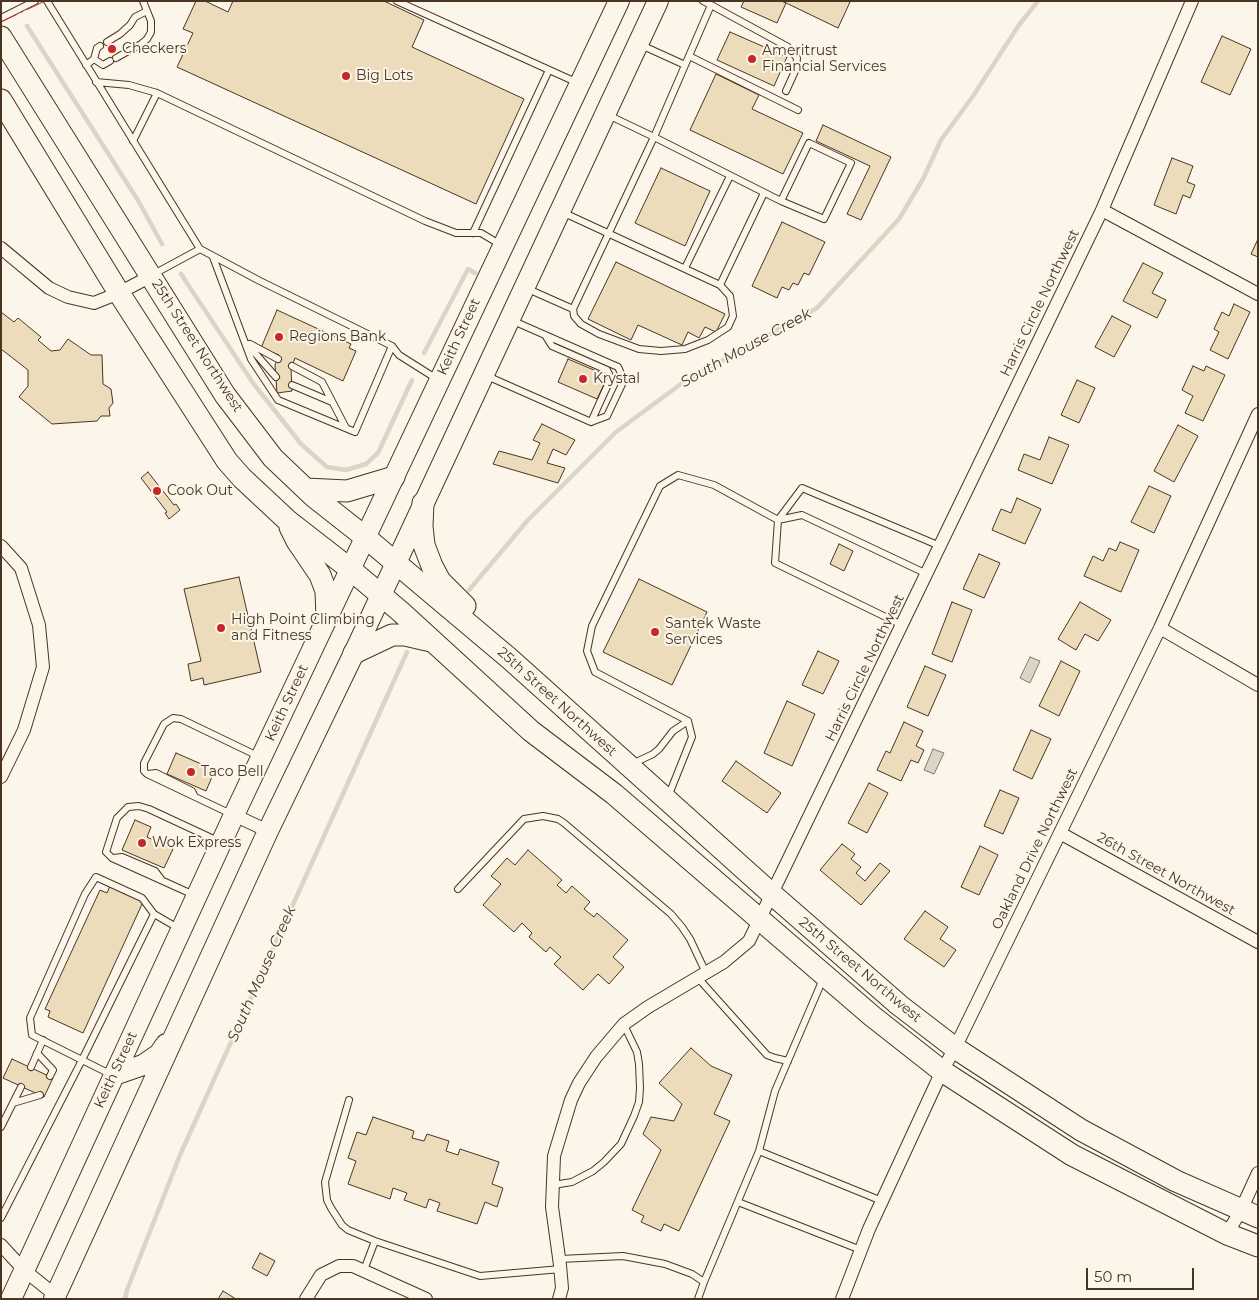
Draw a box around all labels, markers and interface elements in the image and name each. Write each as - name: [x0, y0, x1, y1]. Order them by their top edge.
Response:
- place label: Checkers: [122, 41, 187, 57]
- marker: Checkers: [106, 43, 118, 55]
- place label: Ameritrust Financial Services: [762, 43, 886, 75]
- marker: Ameritrust Financial Services: [746, 53, 758, 65]
- place label: Big Lots: [356, 68, 413, 84]
- marker: Big Lots: [340, 70, 352, 82]
- street label: Harris Circle Northwest: [997, 227, 1083, 379]
- street label: 25th Street Northwest: [148, 277, 246, 415]
- street label: Keith Street: [434, 296, 484, 378]
- water label: South Mouse Creek: [678, 305, 814, 391]
- place label: Regions Bank: [289, 329, 386, 345]
- marker: Regions Bank: [273, 331, 285, 343]
- place label: Krystal: [593, 371, 640, 387]
- marker: Krystal: [577, 373, 589, 385]
- place label: Cook Out: [167, 483, 233, 499]
- marker: Cook Out: [151, 485, 163, 497]
- street label: Harris Circle Northwest: [822, 592, 908, 744]
- place label: High Point Climbing and Fitness: [231, 612, 375, 644]
- place label: Santek Waste Services: [665, 616, 761, 648]
- marker: High Point Climbing and Fitness: [215, 622, 227, 634]
- marker: Santek Waste Services: [649, 626, 661, 638]
- street label: 25th Street Northwest: [494, 644, 620, 760]
- street label: Keith Street: [262, 662, 312, 744]
- place label: Taco Bell: [201, 764, 264, 780]
- marker: Taco Bell: [185, 766, 197, 778]
- street label: Oakland Drive Northwest: [989, 766, 1081, 932]
- street label: 26th Street Northwest: [1094, 829, 1238, 919]
- place label: Wok Express: [152, 835, 241, 851]
- marker: Wok Express: [136, 837, 148, 849]
- water label: South Mouse Creek: [224, 903, 300, 1045]
- street label: 25th Street Northwest: [795, 914, 925, 1026]
- street label: Keith Street: [91, 1029, 141, 1111]
- scale bar: [1089, 1258, 1196, 1290]
- text: 50 m: [1094, 1267, 1132, 1286]

